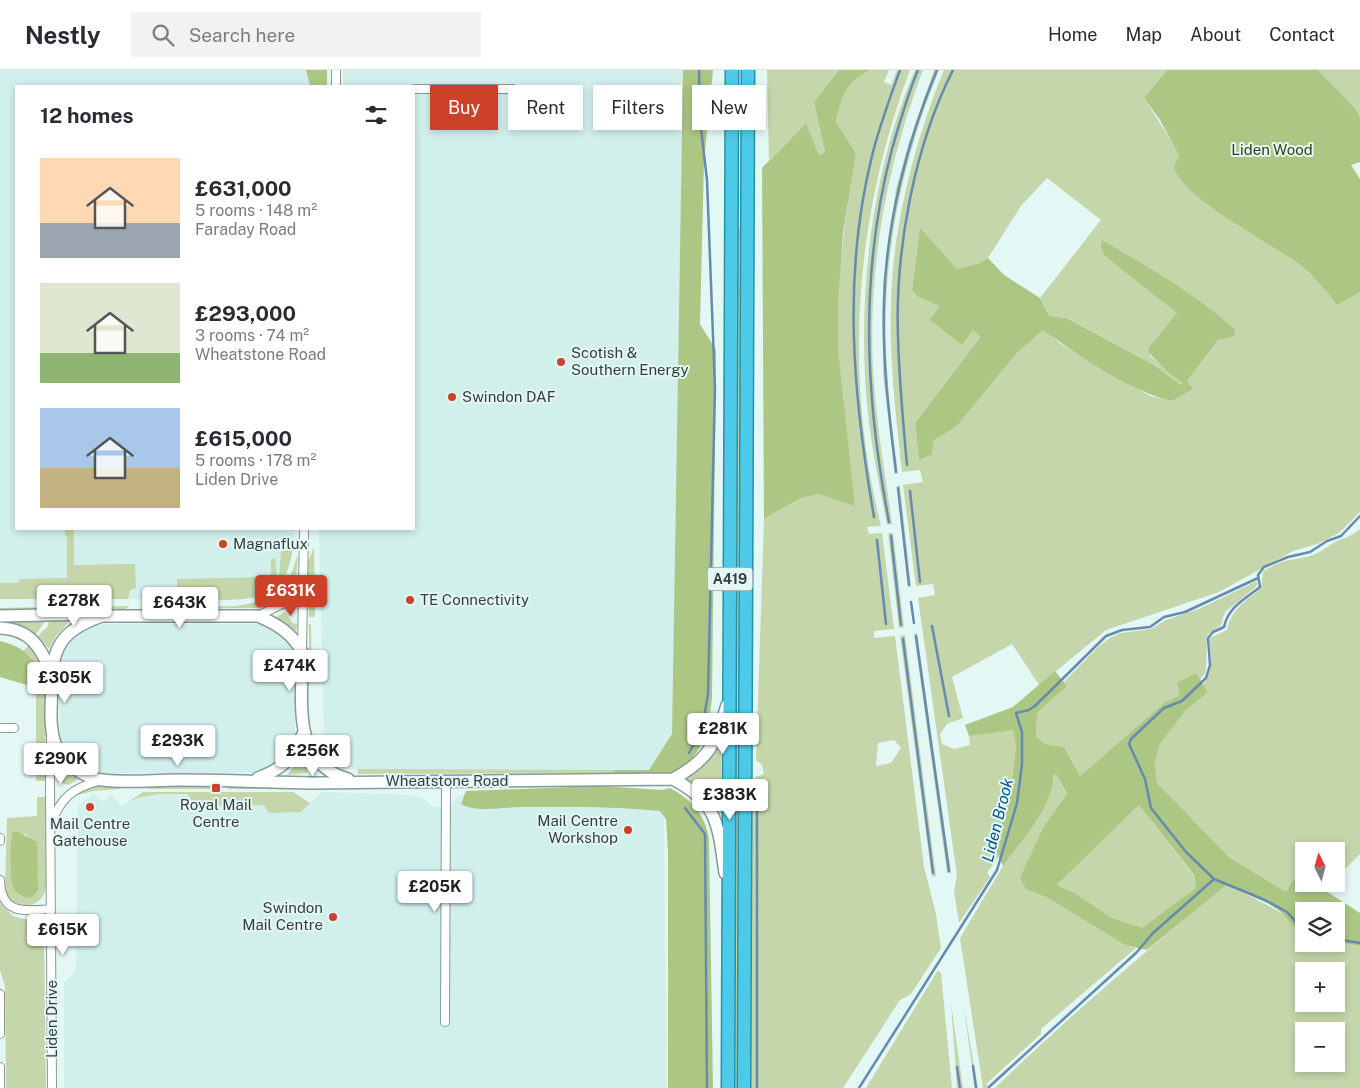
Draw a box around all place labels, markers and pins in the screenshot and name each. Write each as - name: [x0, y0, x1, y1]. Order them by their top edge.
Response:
- place label: Scotish & Southern Energy: [571, 344, 689, 378]
- marker: Scotish & Southern Energy: [555, 356, 567, 368]
- place label: Swindon DAF: [462, 388, 556, 405]
- marker: Swindon DAF: [446, 391, 458, 403]
- place label: Magnaflux: [233, 535, 308, 552]
- marker: Magnaflux: [217, 538, 229, 550]
- pin: £631K: [256, 574, 326, 617]
- pin: £278K: [39, 584, 109, 627]
- pin: £643K: [145, 586, 215, 629]
- place label: TE Connectivity: [420, 591, 529, 608]
- marker: TE Connectivity: [404, 594, 416, 606]
- pin: £474K: [255, 650, 325, 692]
- pin: £305K: [30, 662, 100, 704]
- pin: £281K: [688, 712, 758, 755]
- pin: £293K: [143, 724, 213, 767]
- pin: £256K: [278, 734, 348, 777]
- pin: £290K: [26, 742, 96, 785]
- pin: £383K: [695, 778, 765, 821]
- marker: Royal Mail Centre: [210, 782, 222, 794]
- place label: Royal Mail Centre: [180, 796, 252, 830]
- marker: Mail Centre Gatehouse: [84, 801, 96, 813]
- place label: Mail Centre Workshop: [537, 812, 618, 846]
- place label: Mail Centre Gatehouse: [50, 815, 130, 849]
- marker: Mail Centre Workshop: [622, 824, 634, 836]
- pin: £205K: [400, 870, 470, 913]
- place label: Swindon Mail Centre: [242, 899, 323, 933]
- marker: Swindon Mail Centre: [327, 911, 339, 923]
- pin: £615K: [28, 914, 98, 956]

